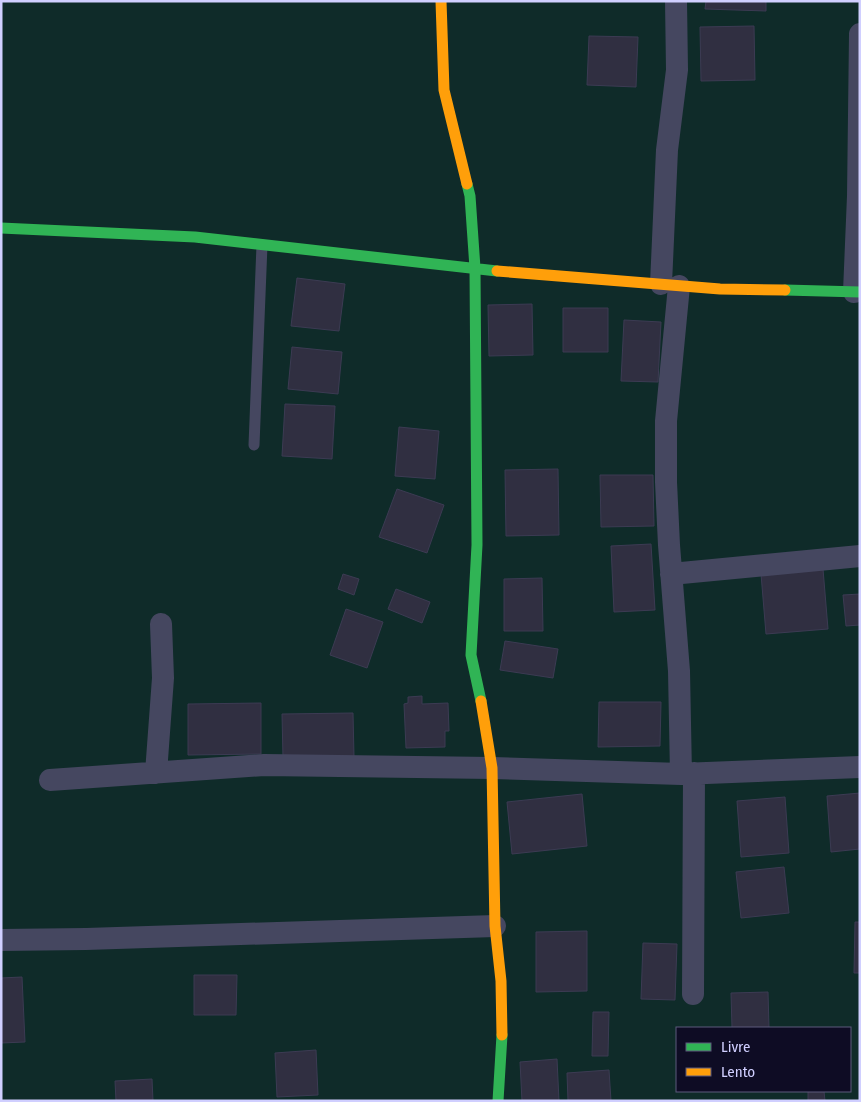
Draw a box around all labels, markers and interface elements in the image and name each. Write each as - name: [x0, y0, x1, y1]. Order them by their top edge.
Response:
- legend: [676, 1027, 851, 1092]
- text: Livre: [721, 1038, 750, 1056]
- text: Lento: [721, 1063, 755, 1081]

